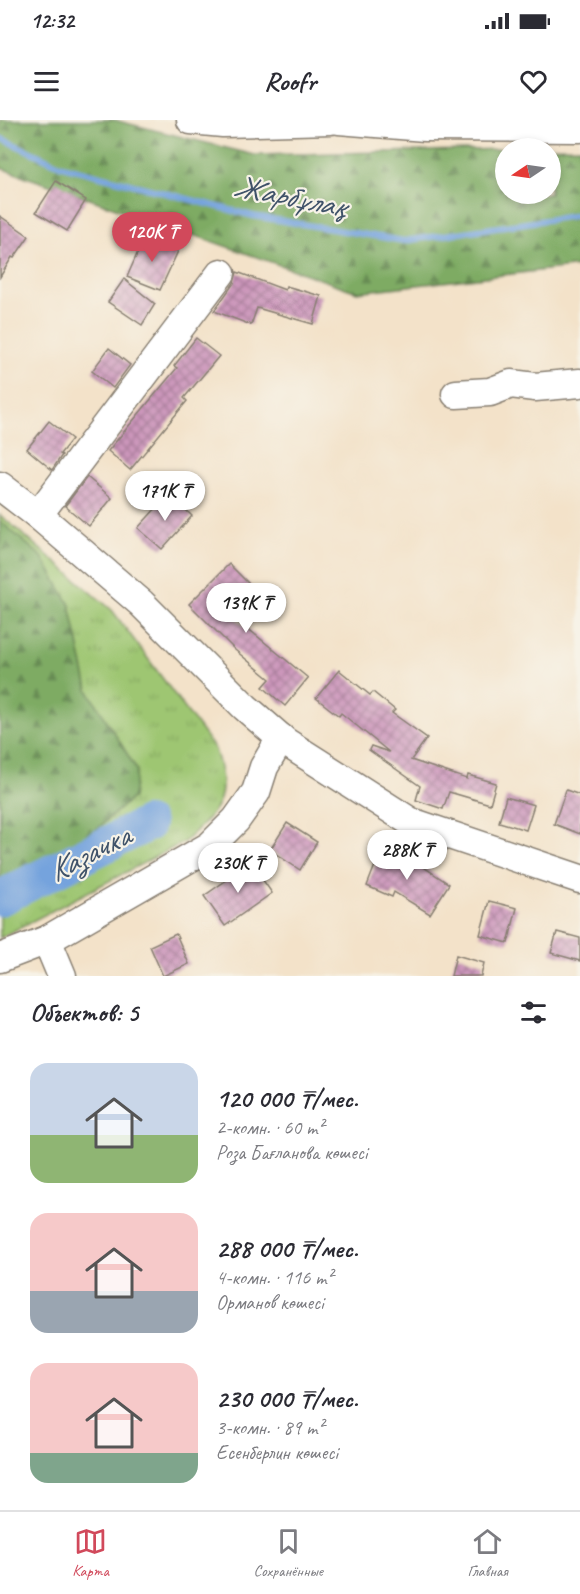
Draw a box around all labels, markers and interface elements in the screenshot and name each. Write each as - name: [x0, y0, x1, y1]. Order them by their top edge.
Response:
- text: 12:32: [30, 7, 74, 35]
- text: Roofr: [264, 64, 316, 98]
- icon: menu: [30, 65, 63, 98]
- icon: heart: [517, 65, 550, 98]
- north arrow: [495, 138, 561, 204]
- map controls: [495, 138, 561, 204]
- water label: Жарбұлақ: [230, 165, 354, 228]
- pin: 120K ₸: [103, 212, 201, 263]
- text: 120K ₸: [126, 219, 178, 244]
- pin: 171K ₸: [116, 471, 214, 522]
- text: 171K ₸: [139, 478, 191, 503]
- pin: 139K ₸: [197, 583, 295, 634]
- text: 139K ₸: [220, 590, 272, 615]
- water label: Казачка: [41, 813, 140, 891]
- pin: 288K ₸: [358, 830, 456, 881]
- text: 288K ₸: [381, 837, 433, 862]
- pin: 230K ₸: [189, 843, 287, 894]
- text: 230K ₸: [212, 850, 264, 875]
- text: Объектов: 5: [30, 996, 138, 1029]
- icon: filters: [517, 996, 550, 1029]
- text: 120 000 ₸/мес.: [216, 1082, 358, 1115]
- icon: home: [78, 1087, 150, 1159]
- text: 2-комн. · 60 m²: [216, 1115, 324, 1140]
- text: Роза Бағланова көшесі: [216, 1140, 367, 1165]
- text: 288 000 ₸/мес.: [216, 1232, 358, 1265]
- icon: home: [78, 1237, 150, 1309]
- text: 4-комн. · 116 m²: [216, 1265, 333, 1290]
- text: Орманов көшесі: [216, 1290, 324, 1315]
- text: 230 000 ₸/мес.: [216, 1382, 358, 1415]
- icon: home: [78, 1387, 150, 1459]
- text: 3-комн. · 89 m²: [216, 1415, 324, 1440]
- text: Есенберлин көшесі: [216, 1440, 338, 1465]
- tab: Карта: [72, 1525, 109, 1581]
- tab: Сохранённые: [253, 1525, 323, 1581]
- tab: Главная: [468, 1525, 508, 1581]

